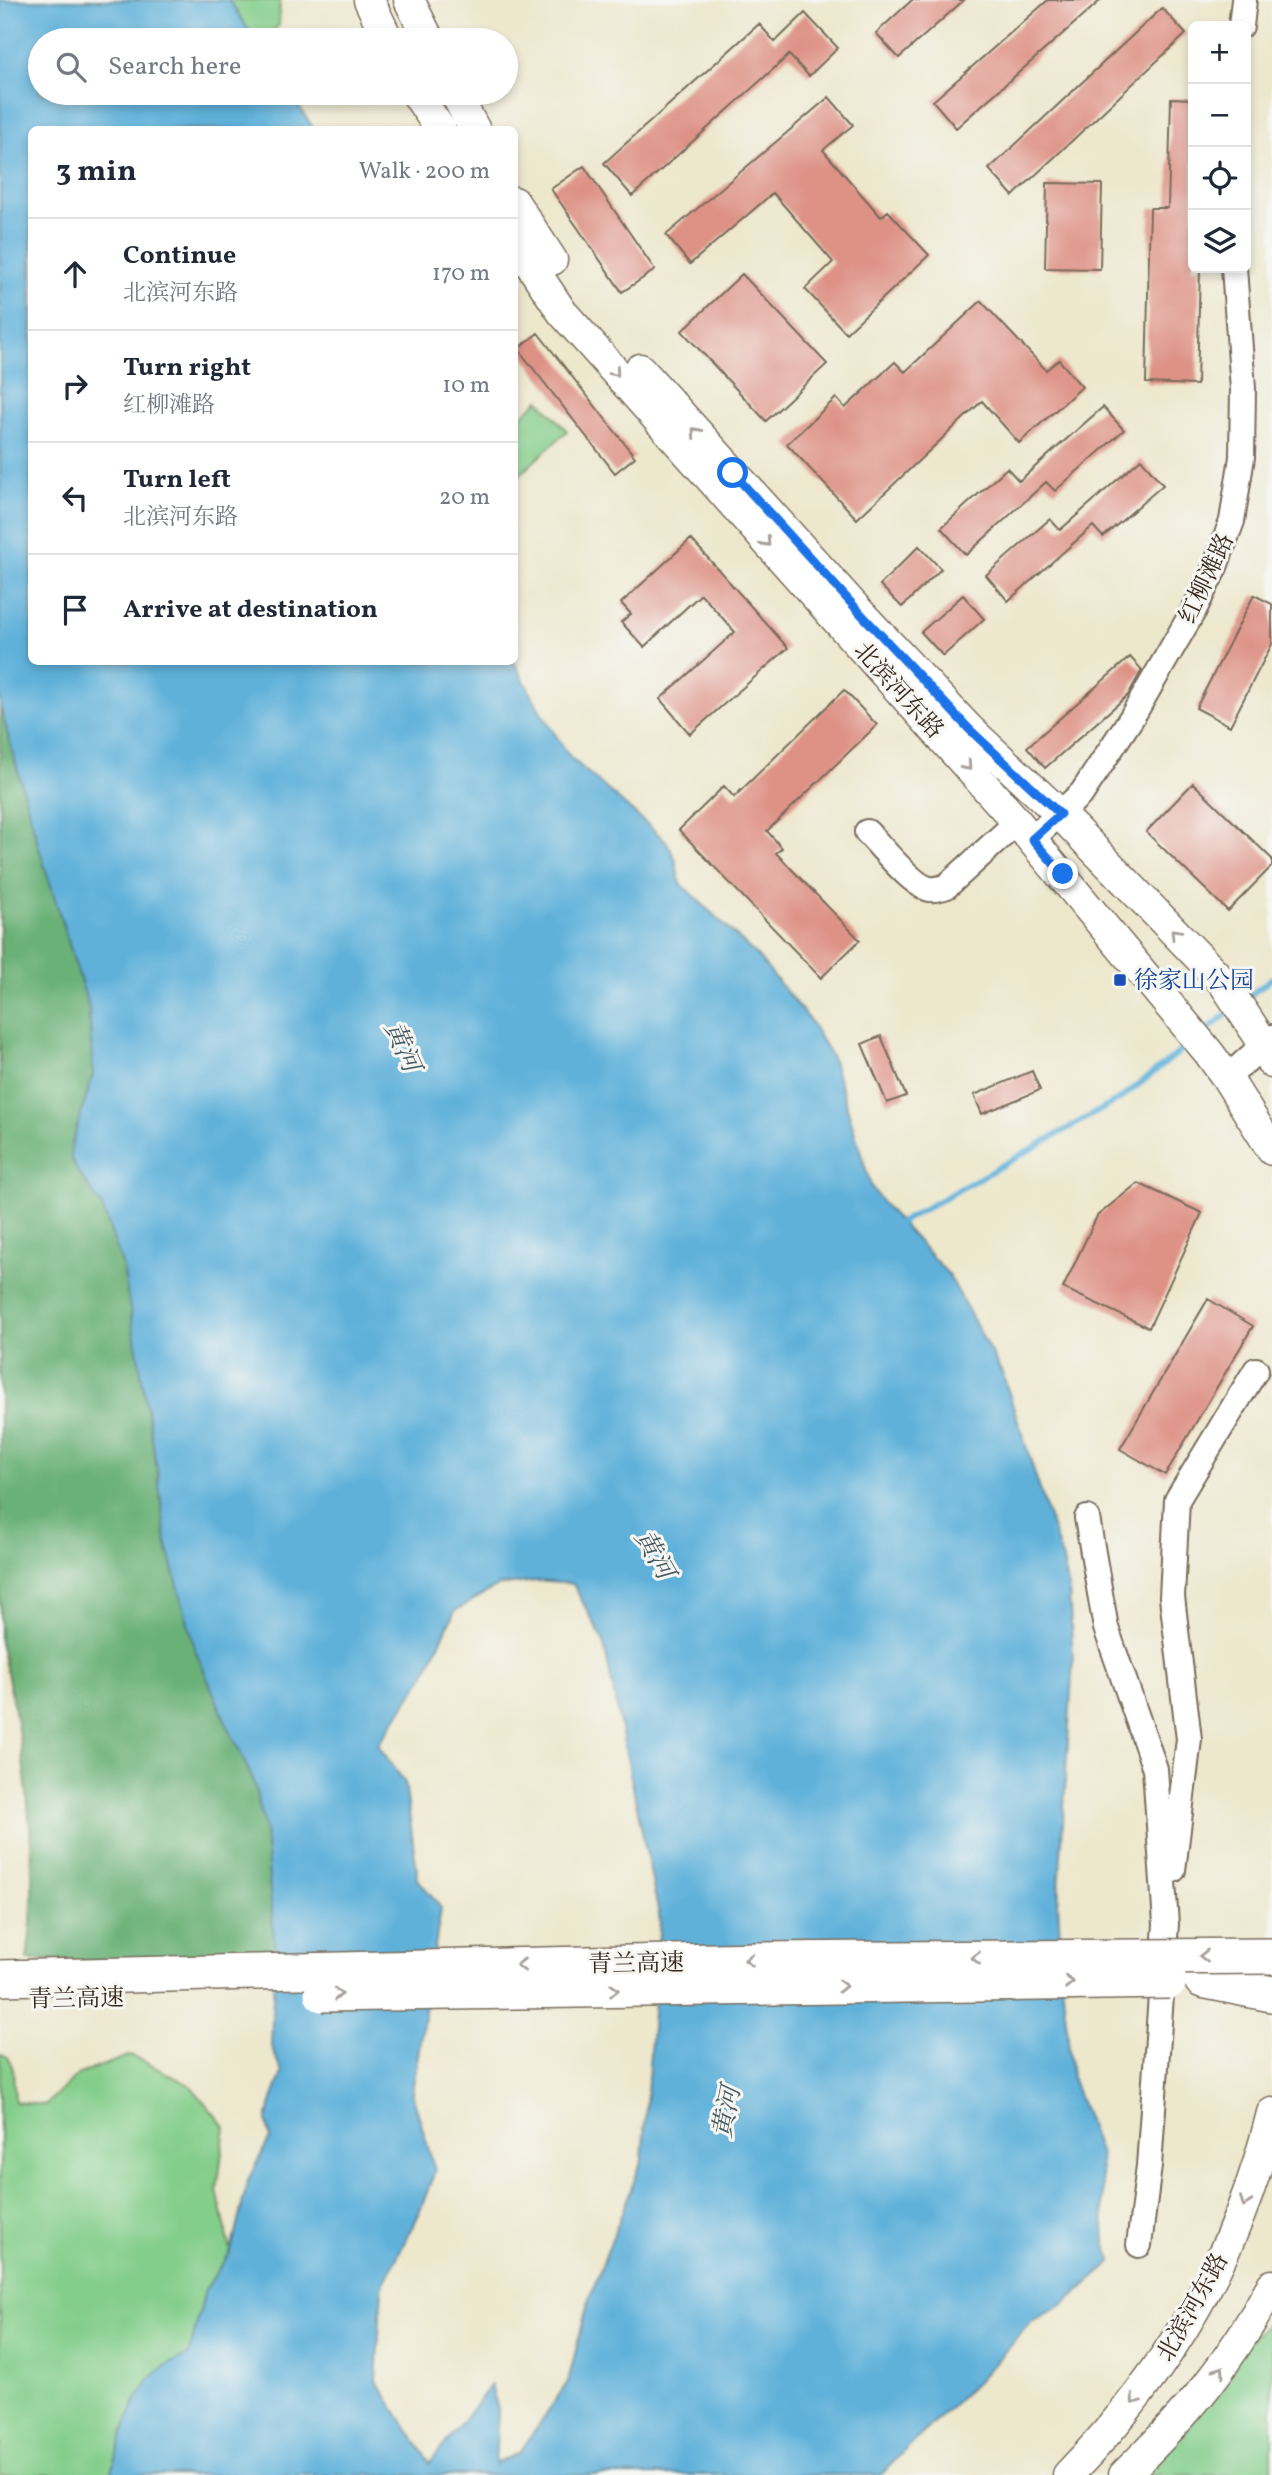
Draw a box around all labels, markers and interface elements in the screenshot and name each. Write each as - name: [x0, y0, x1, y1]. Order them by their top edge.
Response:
- map controls: [1188, 21, 1251, 273]
- button: +: [1188, 21, 1251, 84]
- search box: [28, 28, 518, 105]
- icon: search: [52, 48, 90, 86]
- text: Search here: [108, 49, 241, 85]
- button: −: [1188, 84, 1251, 147]
- button: locate: [1188, 147, 1251, 210]
- text: 3 min: [56, 151, 137, 193]
- text: Walk · 200 m: [359, 156, 490, 188]
- button: layers: [1188, 210, 1251, 273]
- text: Continue: [123, 238, 236, 274]
- icon: ahead: [56, 255, 94, 293]
- text: 170 m: [432, 258, 490, 290]
- text: 北滨河东路: [123, 278, 238, 310]
- text: Turn right: [123, 350, 251, 386]
- one-way arrow: [607, 364, 619, 377]
- icon: right: [56, 367, 94, 405]
- text: 10 m: [442, 370, 490, 402]
- text: 红柳滩路: [123, 390, 215, 422]
- one-way arrow: [692, 428, 705, 441]
- route start: [717, 457, 748, 488]
- text: Turn left: [123, 462, 231, 498]
- icon: left: [56, 479, 94, 517]
- text: 20 m: [439, 482, 490, 514]
- text: 北滨河东路: [123, 502, 238, 534]
- street label: 红柳滩路: [1172, 528, 1244, 630]
- one-way arrow: [758, 534, 770, 547]
- icon: arrive: [56, 591, 94, 629]
- text: Arrive at destination: [123, 592, 378, 628]
- street label: 北滨河东路: [845, 635, 950, 747]
- one-way arrow: [959, 758, 971, 771]
- route end: [1047, 858, 1078, 889]
- one-way arrow: [1171, 928, 1184, 941]
- place label: 徐家山公园: [1134, 965, 1254, 999]
- marker: 徐家山公园: [1112, 972, 1128, 988]
- water label: 黄河: [374, 1016, 430, 1082]
- water label: 黄河: [625, 1523, 684, 1590]
- street label: 青兰高速: [588, 1947, 684, 1983]
- one-way arrow: [1198, 1949, 1209, 1964]
- one-way arrow: [971, 1950, 981, 1966]
- one-way arrow: [743, 1952, 754, 1968]
- one-way arrow: [516, 1958, 527, 1973]
- one-way arrow: [1064, 1975, 1075, 1990]
- one-way arrow: [837, 1978, 847, 1994]
- street label: 青兰高速: [28, 1982, 124, 2018]
- one-way arrow: [609, 1982, 620, 1997]
- one-way arrow: [333, 1986, 343, 2002]
- water label: 黄河: [705, 2080, 751, 2141]
- one-way arrow: [1239, 2196, 1253, 2208]
- street label: 北滨河东路: [1150, 2247, 1238, 2369]
- one-way arrow: [1212, 2366, 1224, 2379]
- one-way arrow: [1130, 2392, 1143, 2405]

